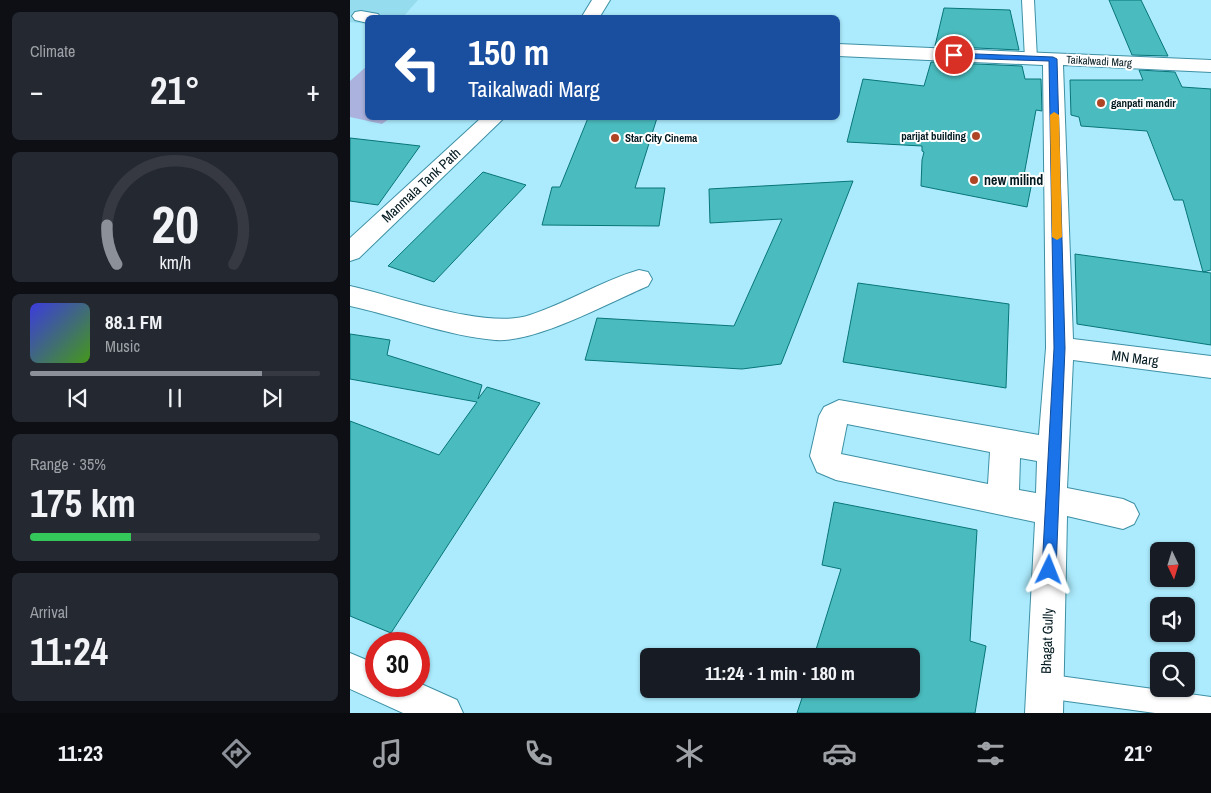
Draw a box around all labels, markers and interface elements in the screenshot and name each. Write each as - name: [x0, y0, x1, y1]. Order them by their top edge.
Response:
- text: 150 m: [468, 29, 549, 76]
- pin: [933, 34, 975, 76]
- icon: left: [385, 35, 450, 100]
- text: Climate: [30, 40, 75, 62]
- icon: arrive: [940, 41, 968, 69]
- street label: Taikalwadi Marg: [1066, 52, 1132, 70]
- text: 21°: [150, 65, 200, 116]
- text: −: [30, 72, 43, 110]
- text: +: [307, 72, 320, 110]
- text: Taikalwadi Marg: [468, 74, 600, 104]
- place label: ganpati mandir: [1111, 96, 1176, 110]
- marker: ganpati mandir: [1095, 97, 1107, 109]
- place label: parijat building: [901, 129, 966, 143]
- marker: parijat building: [970, 130, 982, 142]
- place label: Star City Cinema: [625, 131, 697, 145]
- marker: Star City Cinema: [609, 132, 621, 144]
- street label: Manmala Tank Path: [378, 144, 464, 226]
- place label: new milind: [984, 171, 1043, 189]
- marker: new milind: [968, 174, 980, 186]
- text: 20: [151, 189, 199, 259]
- text: km/h: [159, 251, 191, 275]
- text: 88.1 FM: [105, 309, 162, 335]
- text: Music: [105, 335, 140, 357]
- street label: MN Marg: [1110, 346, 1160, 370]
- icon: previous: [64, 384, 92, 412]
- icon: pause: [161, 384, 189, 412]
- icon: next: [258, 384, 286, 412]
- text: Range · 35%: [30, 453, 106, 475]
- text: 175 km: [30, 478, 136, 529]
- north arrow: [1150, 542, 1195, 588]
- map controls: [1150, 542, 1195, 697]
- position arrow: [1022, 543, 1074, 595]
- button: sound: [1150, 597, 1195, 642]
- text: Arrival: [30, 601, 68, 623]
- street label: Bhagat Gully: [1037, 608, 1057, 674]
- text: 11:24: [30, 626, 108, 677]
- speed limit sign: 30: [365, 632, 430, 697]
- button: search: [1150, 652, 1195, 697]
- text: 11:24 · 1 min · 180 m: [705, 660, 855, 686]
- icon: directions: [219, 736, 254, 771]
- icon: music: [370, 736, 405, 771]
- icon: phone: [521, 736, 556, 771]
- icon: climate: [672, 736, 707, 771]
- icon: car: [822, 736, 857, 771]
- icon: filters: [973, 736, 1008, 771]
- text: 11:23: [58, 738, 103, 768]
- text: 21°: [1124, 738, 1153, 768]

